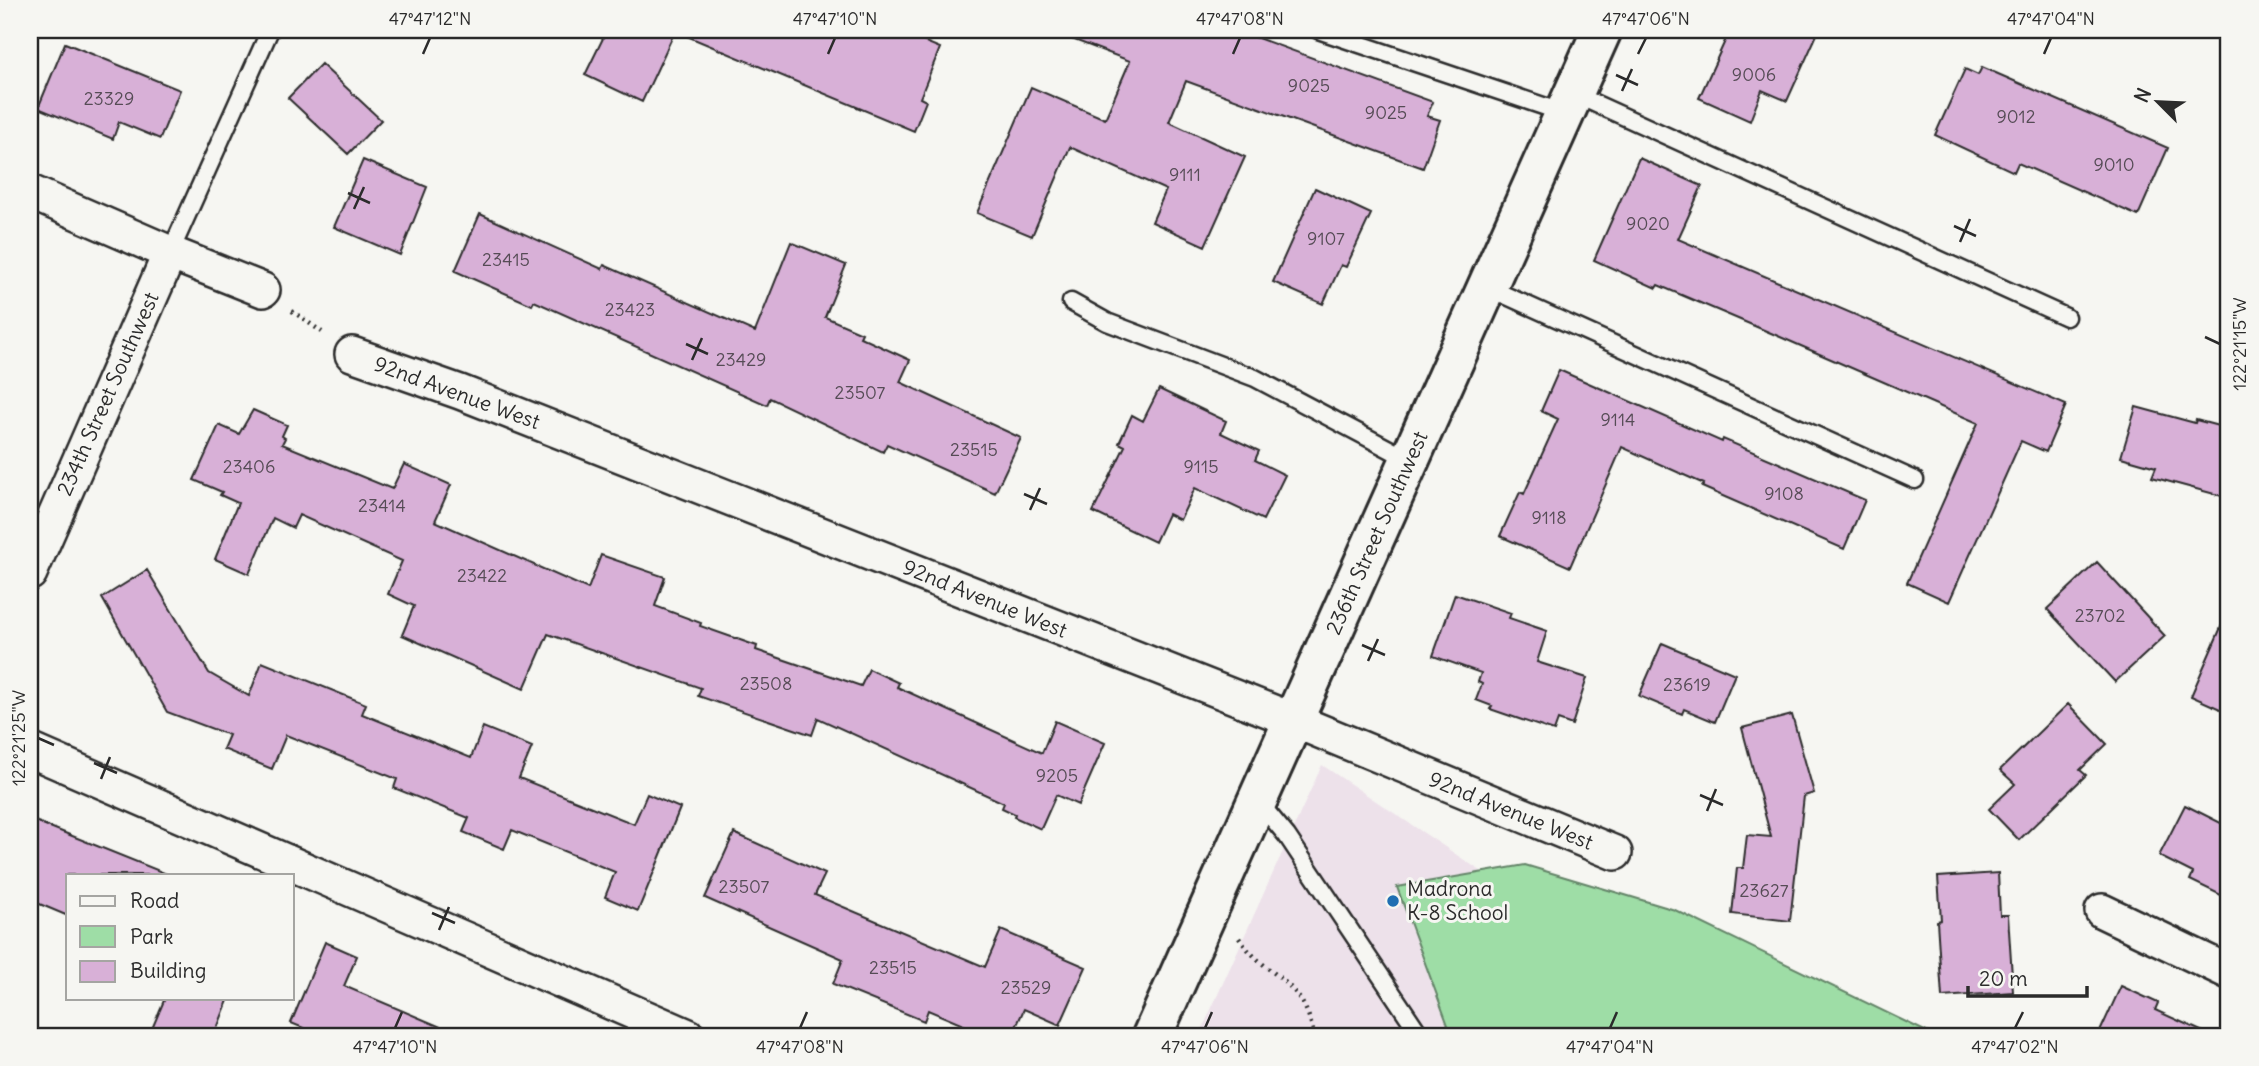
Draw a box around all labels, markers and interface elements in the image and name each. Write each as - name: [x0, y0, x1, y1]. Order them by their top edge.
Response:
- text: 47°47'12"N: [389, 7, 471, 30]
- text: 47°47'10"N: [793, 7, 877, 30]
- text: 47°47'08"N: [1196, 7, 1284, 30]
- text: 47°47'06"N: [1602, 7, 1690, 30]
- text: 47°47'04"N: [2007, 7, 2095, 30]
- house number: 9006: [1732, 63, 1776, 86]
- north arrow: [2122, 66, 2192, 136]
- house number: 9025: [1288, 74, 1330, 97]
- text: N: [2129, 84, 2156, 106]
- house number: 23329: [84, 87, 134, 110]
- house number: 9025: [1365, 101, 1407, 124]
- house number: 9012: [1996, 105, 2036, 128]
- house number: 9010: [2093, 153, 2135, 176]
- house number: 9111: [1169, 163, 1201, 186]
- house number: 9020: [1626, 212, 1670, 235]
- house number: 9107: [1307, 227, 1345, 250]
- house number: 23415: [482, 248, 530, 271]
- street label: 234th Street Southwest: [50, 288, 165, 500]
- text: 122°21'15"W: [2228, 297, 2251, 391]
- house number: 23423: [605, 298, 655, 321]
- house number: 23429: [716, 348, 766, 371]
- street label: 92nd Avenue West: [370, 350, 544, 435]
- house number: 23507: [835, 381, 886, 404]
- house number: 9114: [1600, 408, 1636, 431]
- street label: 236th Street Southwest: [1319, 427, 1434, 639]
- house number: 23515: [950, 438, 998, 461]
- house number: 23406: [223, 455, 275, 478]
- house number: 9115: [1184, 455, 1219, 478]
- house number: 9108: [1764, 482, 1804, 505]
- house number: 23414: [358, 494, 406, 517]
- house number: 9118: [1531, 506, 1567, 529]
- street label: 92nd Avenue West: [899, 553, 1071, 644]
- house number: 23422: [457, 564, 507, 587]
- house number: 23702: [2075, 604, 2125, 627]
- house number: 23508: [740, 672, 792, 695]
- house number: 23619: [1663, 673, 1711, 696]
- text: 122°21'25"W: [7, 690, 30, 786]
- house number: 9205: [1036, 764, 1078, 787]
- street label: 92nd Avenue West: [1425, 765, 1597, 856]
- legend: [66, 874, 294, 1000]
- house number: 23507: [719, 875, 770, 898]
- place label: Madrona K-8 School: [1407, 875, 1508, 926]
- house number: 23627: [1739, 879, 1789, 902]
- text: Road: [130, 887, 179, 914]
- marker: Madrona K-8 School: [1385, 893, 1401, 909]
- text: Park: [130, 923, 173, 950]
- scale bar: [1968, 954, 2088, 998]
- house number: 23515: [869, 956, 917, 979]
- text: Building: [130, 957, 206, 984]
- text: 20 m: [1979, 965, 2028, 992]
- house number: 23529: [1001, 976, 1051, 999]
- text: 47°47'10"N: [353, 1035, 437, 1058]
- text: 47°47'08"N: [756, 1035, 844, 1058]
- text: 47°47'06"N: [1161, 1035, 1249, 1058]
- text: 47°47'04"N: [1566, 1035, 1654, 1058]
- text: 47°47'02"N: [1971, 1035, 2059, 1058]

